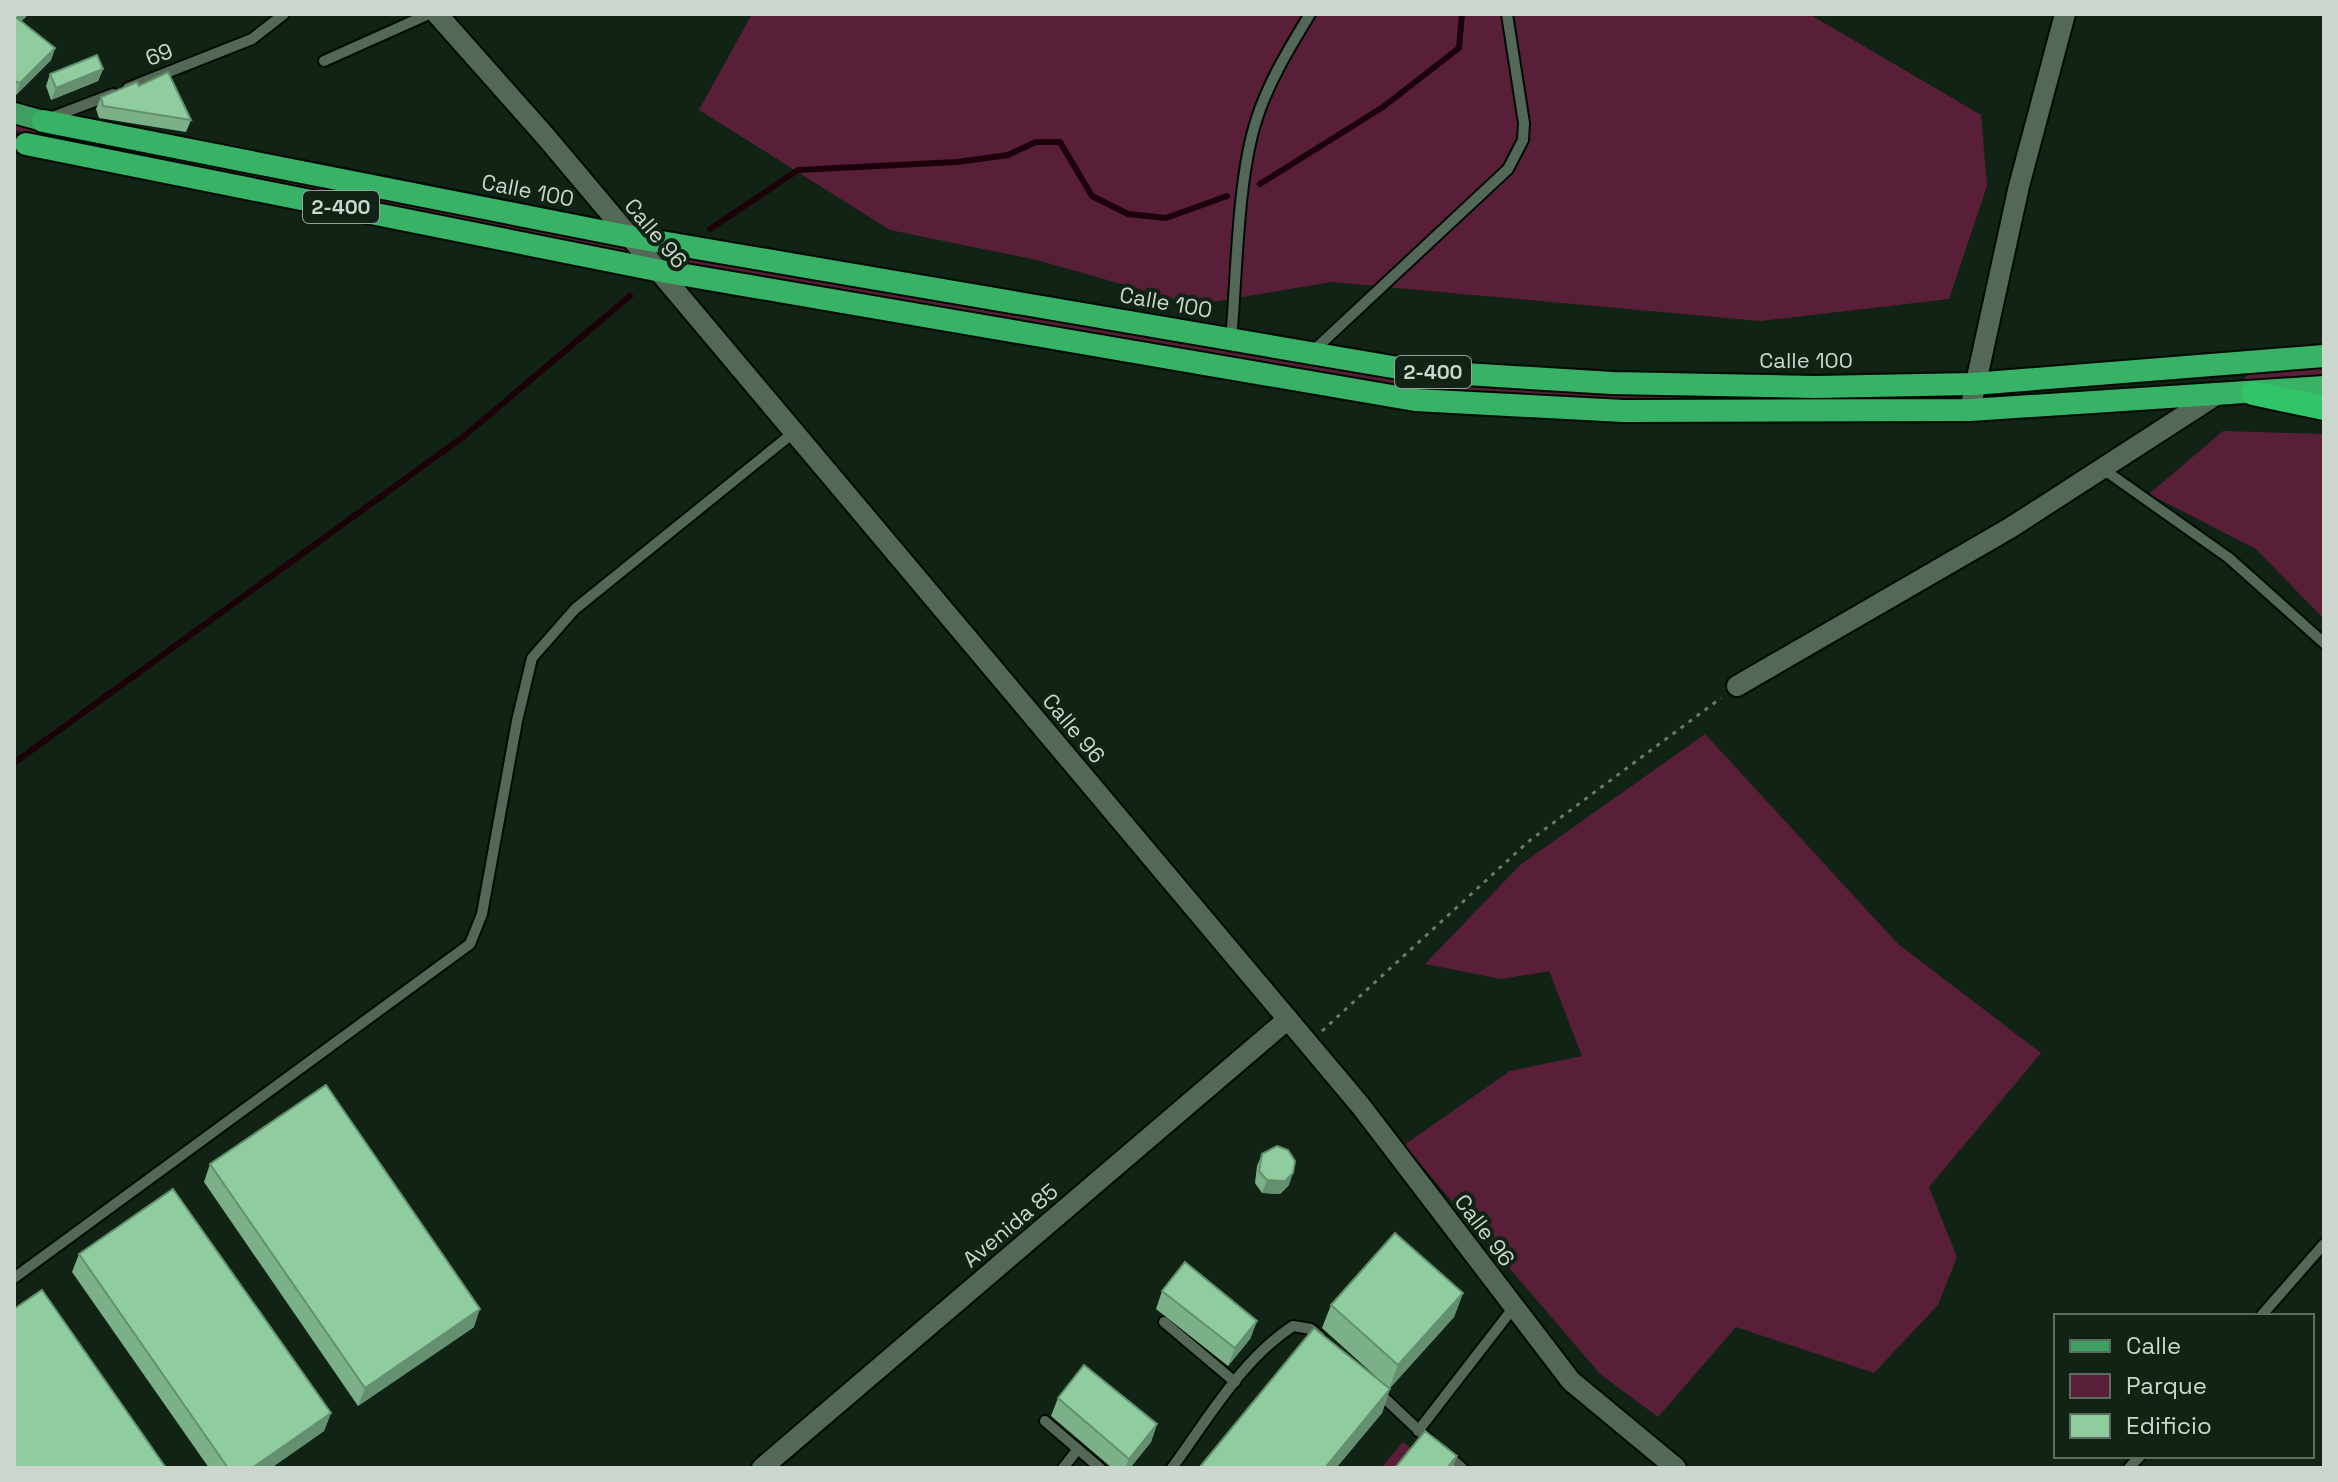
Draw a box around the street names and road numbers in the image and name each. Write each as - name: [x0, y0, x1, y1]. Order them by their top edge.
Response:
- street label: 69: [141, 36, 177, 72]
- street label: Calle 100: [479, 167, 577, 213]
- road number: 2-400: [303, 191, 379, 223]
- street label: Calle 96: [619, 192, 693, 274]
- street label: Calle 100: [1117, 280, 1215, 324]
- street label: Calle 100: [1759, 346, 1853, 374]
- road number: 2-400: [1395, 356, 1471, 388]
- street label: Calle 96: [1037, 687, 1111, 769]
- street label: Avenida 85: [957, 1177, 1063, 1273]
- street label: Calle 96: [1449, 1188, 1521, 1272]

